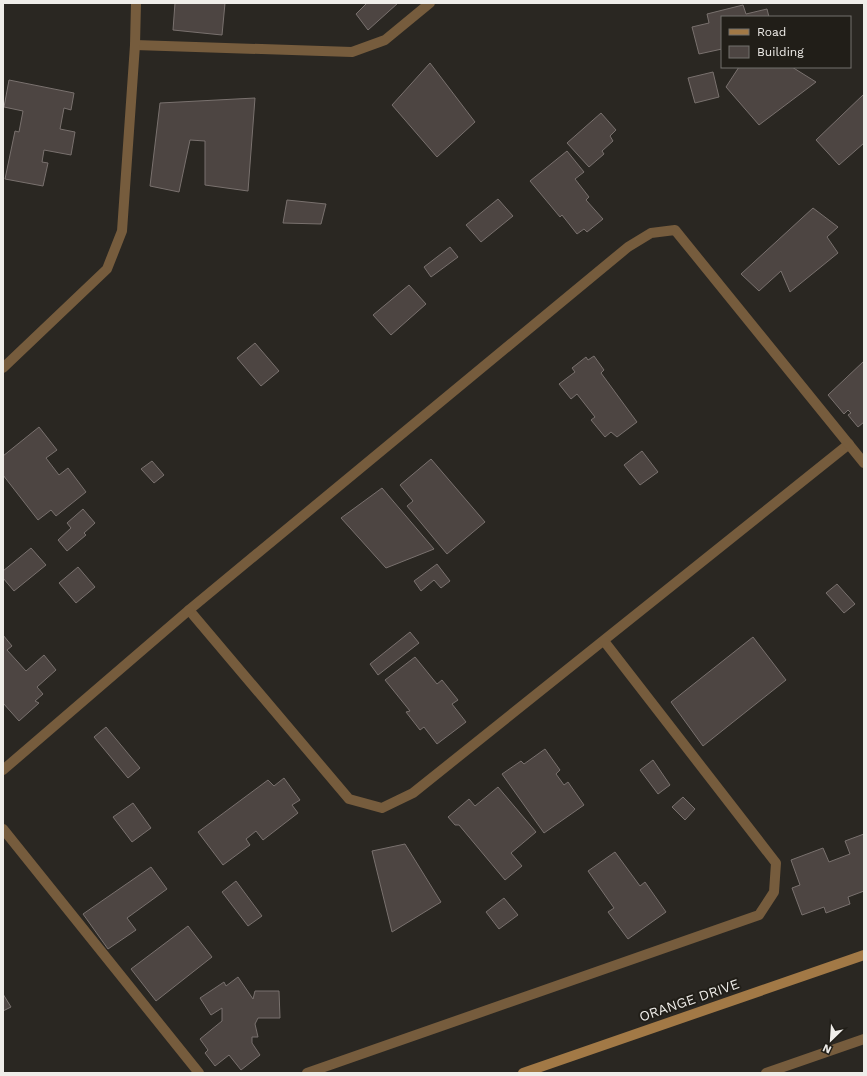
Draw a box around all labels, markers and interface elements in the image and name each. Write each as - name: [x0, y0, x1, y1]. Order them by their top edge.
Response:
- legend: [721, 16, 851, 68]
- text: Road: [757, 25, 786, 39]
- text: Building: [757, 45, 804, 59]
- street label: ORANGE DRIVE: [637, 975, 741, 1025]
- north arrow: [811, 1020, 851, 1060]
- text: N: [821, 1041, 833, 1056]

